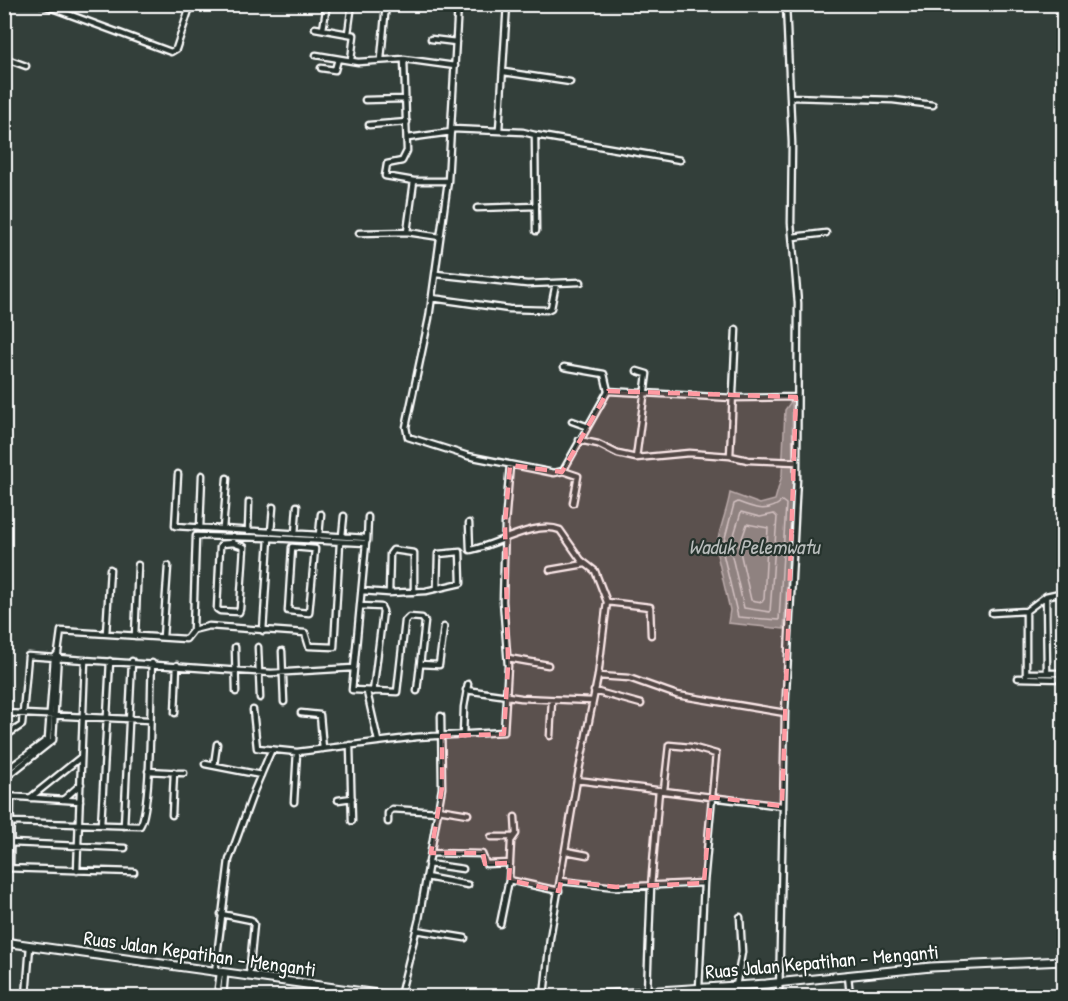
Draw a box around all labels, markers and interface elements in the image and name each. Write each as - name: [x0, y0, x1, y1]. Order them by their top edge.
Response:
- water label: Waduk Pelemwatu: [688, 532, 821, 561]
- street label: Ruas Jalan Kepatihan - Menganti: [82, 923, 318, 983]
- street label: Ruas Jalan Kepatihan - Menganti: [704, 937, 940, 985]

